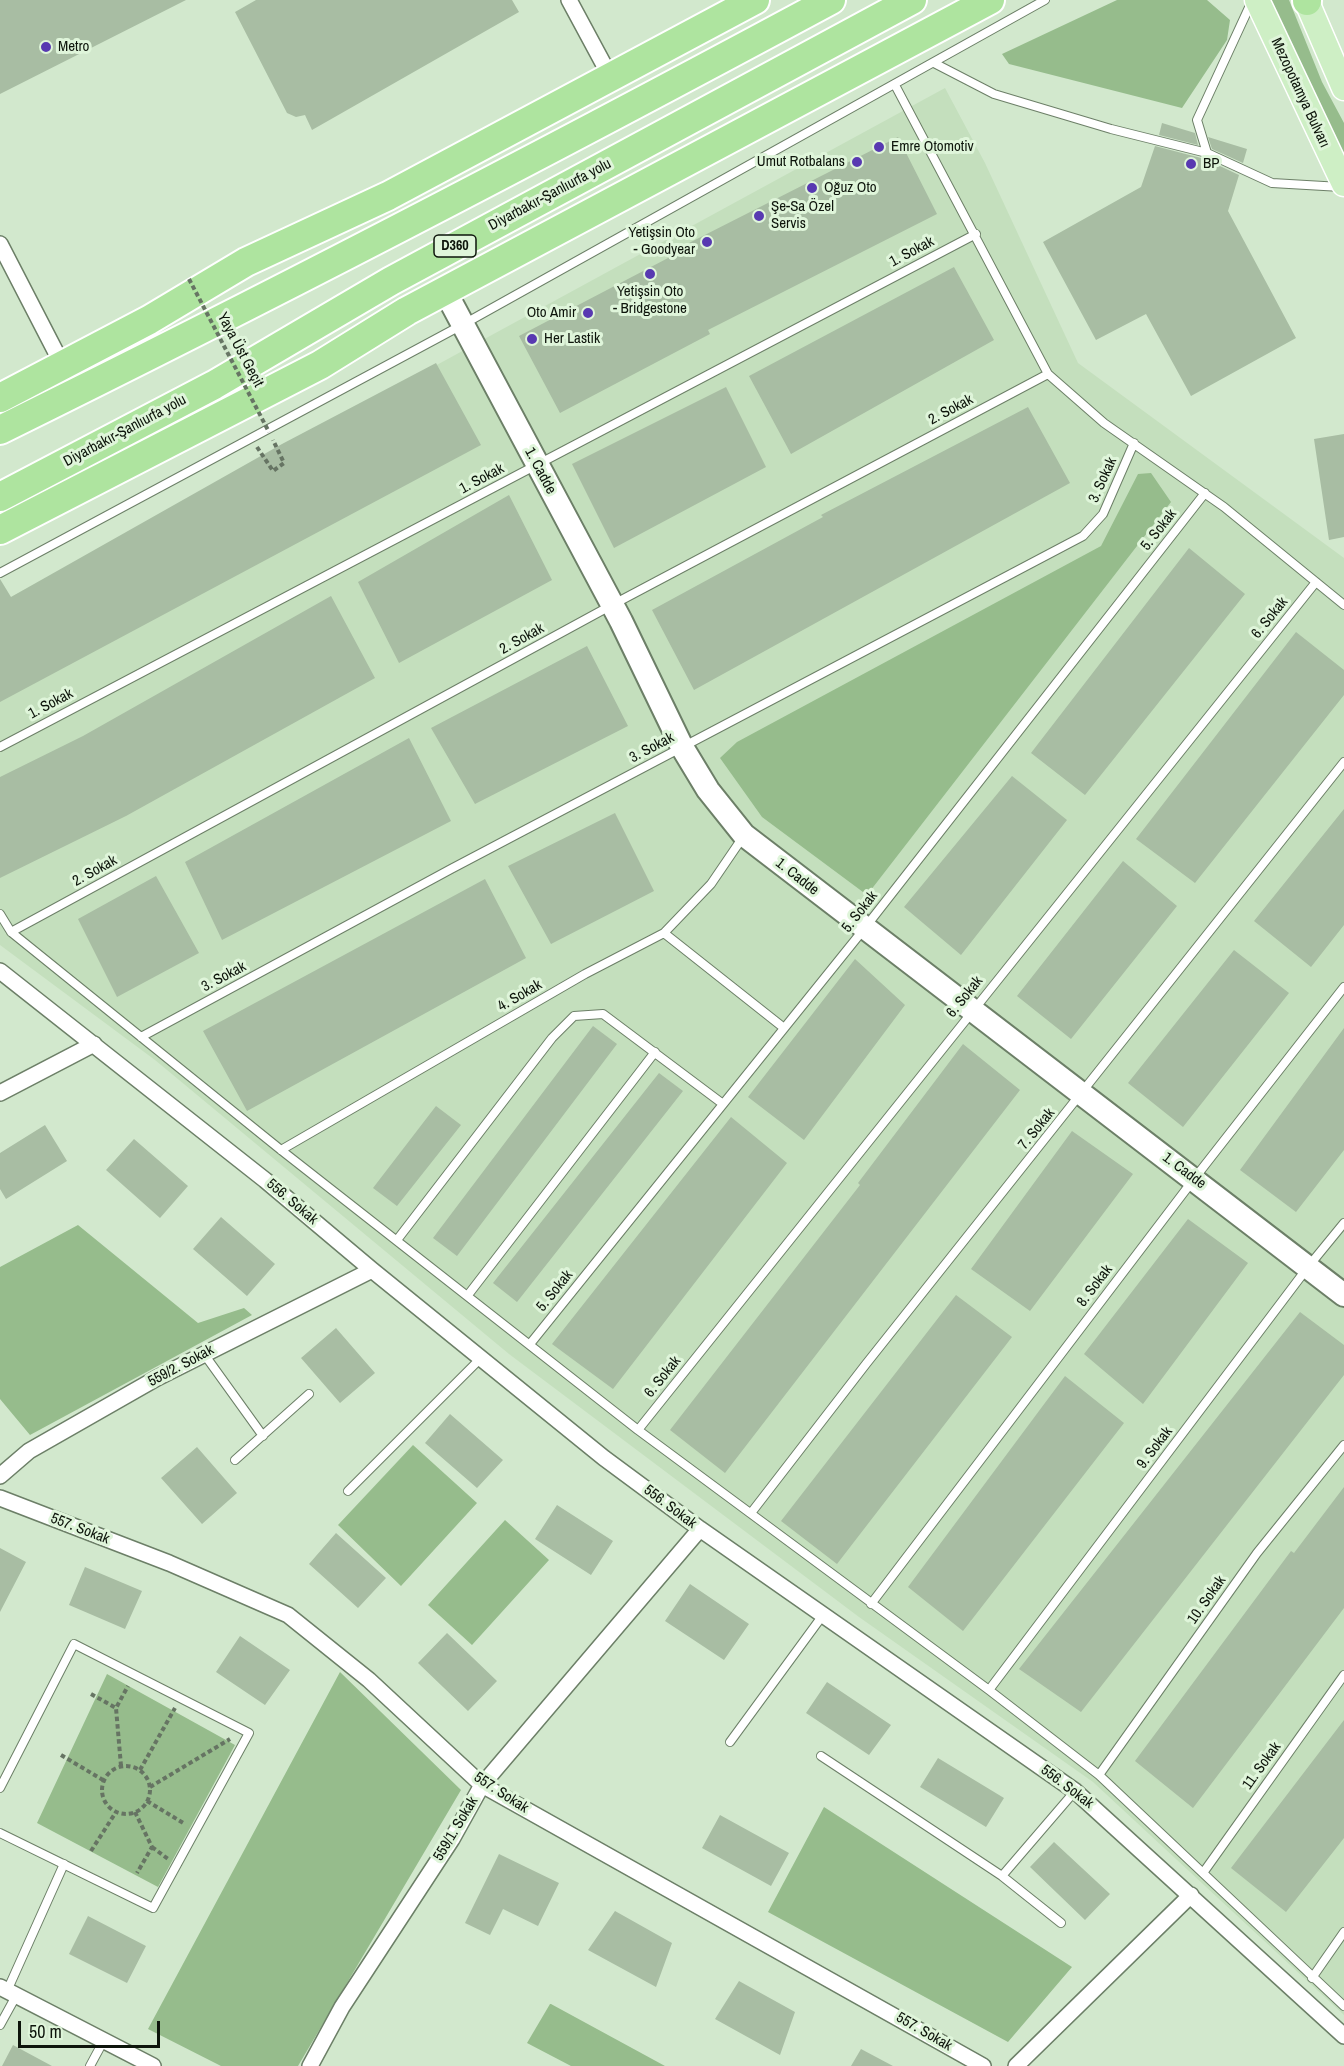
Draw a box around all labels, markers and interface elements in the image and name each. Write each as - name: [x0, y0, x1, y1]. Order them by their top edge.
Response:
- street label: Mezopotamya Bulvarı: [1267, 35, 1333, 151]
- place label: Metro: [58, 38, 89, 56]
- marker: Metro: [39, 40, 53, 54]
- place label: Emre Otomotiv: [891, 138, 974, 156]
- marker: Emre Otomotiv: [872, 140, 886, 154]
- place label: Umut Rotbalans: [757, 153, 845, 171]
- street label: Diyarbakır-Şanlıurfa yolu: [486, 155, 614, 235]
- marker: Umut Rotbalans: [850, 155, 864, 169]
- place label: BP: [1203, 155, 1219, 173]
- marker: BP: [1184, 157, 1198, 171]
- place label: Oğuz Oto: [824, 179, 877, 197]
- marker: Oğuz Oto: [805, 181, 819, 195]
- place label: Şe-Sa Özel Servis: [771, 198, 834, 233]
- marker: Şe-Sa Özel Servis: [752, 209, 766, 223]
- place label: Yetişsin Oto - Goodyear: [628, 224, 695, 259]
- street label: 1. Sokak: [887, 233, 937, 271]
- road number: D360: [434, 235, 476, 257]
- marker: Yetişsin Oto - Goodyear: [700, 235, 714, 249]
- marker: Yetişsin Oto - Bridgestone: [643, 267, 657, 281]
- place label: Yetişsin Oto - Bridgestone: [613, 283, 687, 318]
- place label: Oto Amir: [527, 304, 576, 322]
- marker: Oto Amir: [581, 306, 595, 320]
- street label: Yaya Üst Geçit: [213, 310, 267, 390]
- place label: Her Lastik: [544, 330, 600, 348]
- marker: Her Lastik: [525, 332, 539, 346]
- street label: Diyarbakır-Şanlıurfa yolu: [61, 391, 189, 471]
- street label: 2. Sokak: [926, 391, 976, 429]
- street label: 1. Cadde: [520, 445, 560, 497]
- street label: 3. Sokak: [1085, 454, 1121, 506]
- street label: 1. Sokak: [457, 460, 507, 498]
- street label: 5. Sokak: [1137, 506, 1181, 554]
- street label: 6. Sokak: [1248, 594, 1292, 642]
- street label: 2. Sokak: [497, 620, 547, 658]
- street label: 1. Sokak: [26, 685, 76, 723]
- street label: 3. Sokak: [627, 729, 677, 767]
- street label: 2. Sokak: [70, 852, 120, 890]
- street label: 1. Cadde: [772, 855, 822, 899]
- street label: 5. Sokak: [838, 888, 882, 936]
- street label: 3. Sokak: [199, 958, 249, 996]
- street label: 6. Sokak: [943, 973, 987, 1021]
- street label: 4. Sokak: [495, 976, 545, 1016]
- street label: 7. Sokak: [1015, 1105, 1059, 1153]
- street label: 1. Cadde: [1159, 1149, 1209, 1193]
- street label: 556. Sokak: [263, 1175, 321, 1229]
- street label: 8. Sokak: [1073, 1261, 1117, 1311]
- street label: 5. Sokak: [533, 1267, 577, 1315]
- street label: 559/2. Sokak: [145, 1341, 217, 1391]
- street label: 6. Sokak: [641, 1353, 685, 1401]
- street label: 9. Sokak: [1133, 1423, 1177, 1473]
- street label: 556. Sokak: [640, 1481, 700, 1533]
- street label: 557. Sokak: [48, 1510, 112, 1548]
- street label: 10. Sokak: [1184, 1572, 1230, 1628]
- street label: 11. Sokak: [1239, 1739, 1285, 1793]
- street label: 556. Sokak: [1037, 1761, 1097, 1813]
- street label: 557. Sokak: [470, 1769, 532, 1817]
- street label: 559/1. Sokak: [430, 1794, 482, 1864]
- scale bar: [21, 2009, 164, 2047]
- street label: 557. Sokak: [893, 2009, 955, 2055]
- text: 50 m: [29, 2019, 62, 2044]

